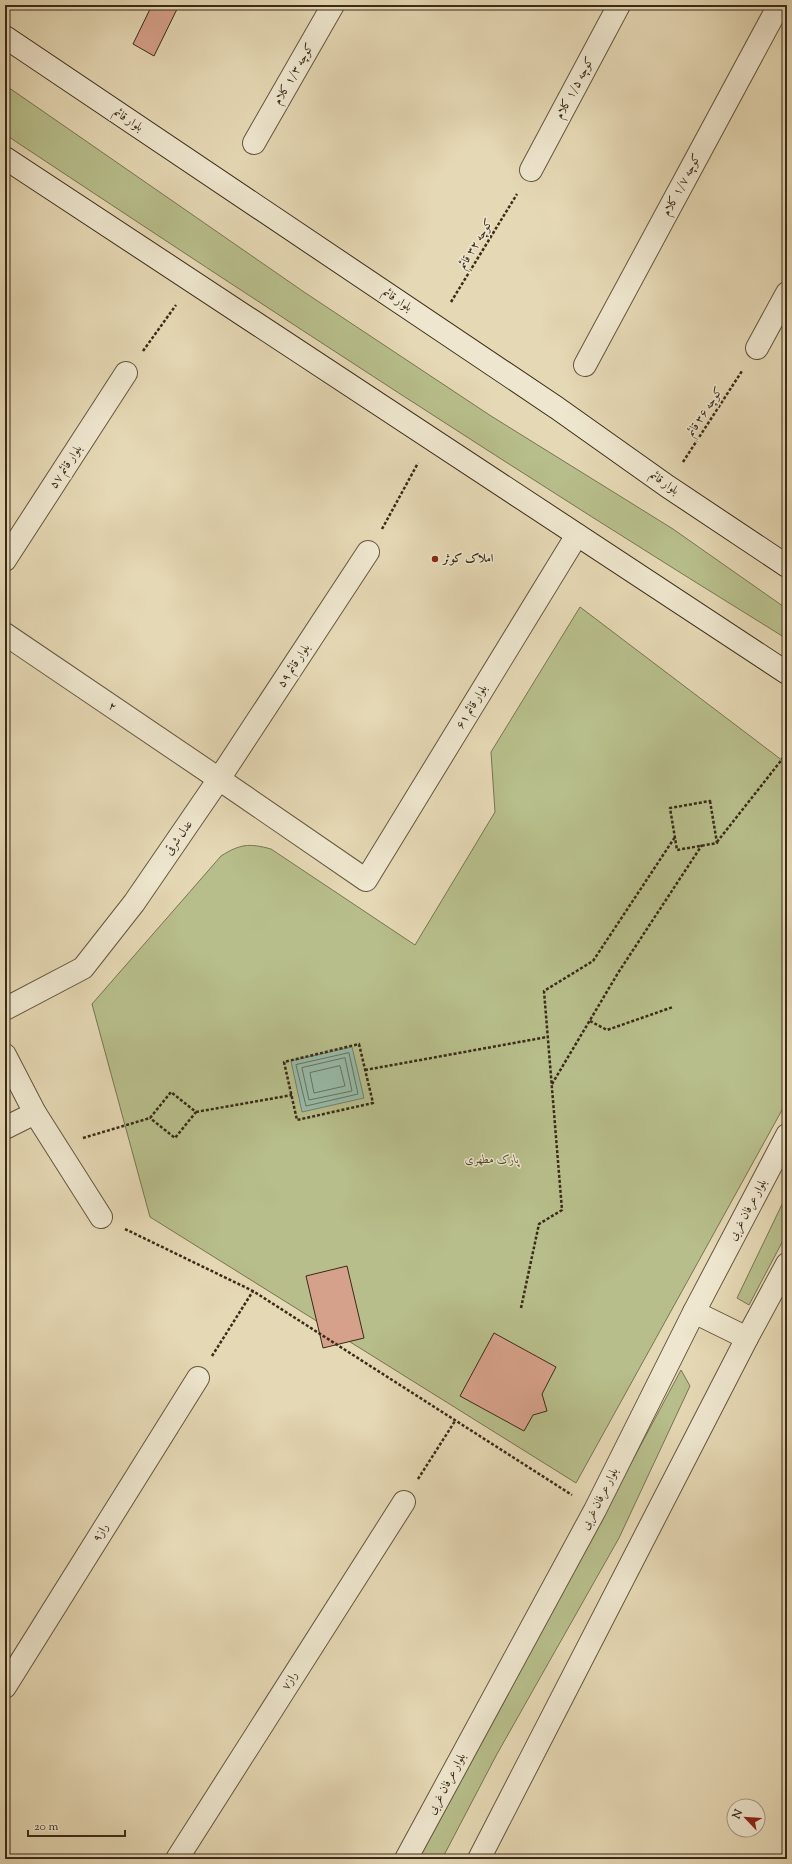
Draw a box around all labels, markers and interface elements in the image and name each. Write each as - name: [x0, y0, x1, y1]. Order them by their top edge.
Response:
- street label: کوچه ۱/۳ کلام: [269, 40, 320, 109]
- street label: کوچه ۱/۵ کلام: [551, 53, 600, 123]
- street label: بلوار قائم: [109, 103, 147, 137]
- street label: کوچه ۱/۷ کلام: [658, 150, 707, 220]
- street label: کوچه ۳۲ قائم: [454, 215, 499, 273]
- street label: بلوار قائم: [378, 283, 416, 317]
- street label: کوچه ۳۶ قائم: [682, 383, 729, 441]
- street label: بلوار قائم ۵۷: [45, 441, 88, 493]
- street label: بلوار قائم: [645, 466, 682, 501]
- place label: املاک کوثر: [441, 550, 494, 568]
- marker: املاک کوثر: [430, 554, 440, 564]
- street label: بلوار قائم ۵۹: [273, 640, 316, 692]
- street label: بلوار قائم ۶۱: [452, 681, 493, 733]
- street label: ۲: [104, 698, 120, 716]
- street label: عدل شرقی: [160, 816, 198, 859]
- park label: پارک مطهری: [465, 1151, 521, 1169]
- street label: بلوار عرفان غربی: [724, 1176, 772, 1244]
- street label: بلوار عرفان غربی: [577, 1465, 623, 1533]
- street label: راز۹: [88, 1520, 114, 1546]
- street label: راز۷: [277, 1668, 303, 1694]
- street label: بلوار عرفان غربی: [423, 1750, 471, 1818]
- north arrow: [726, 1798, 766, 1838]
- text: N: [728, 1807, 747, 1822]
- scale bar: [28, 1812, 125, 1838]
- text: 20 m: [34, 1818, 59, 1836]

